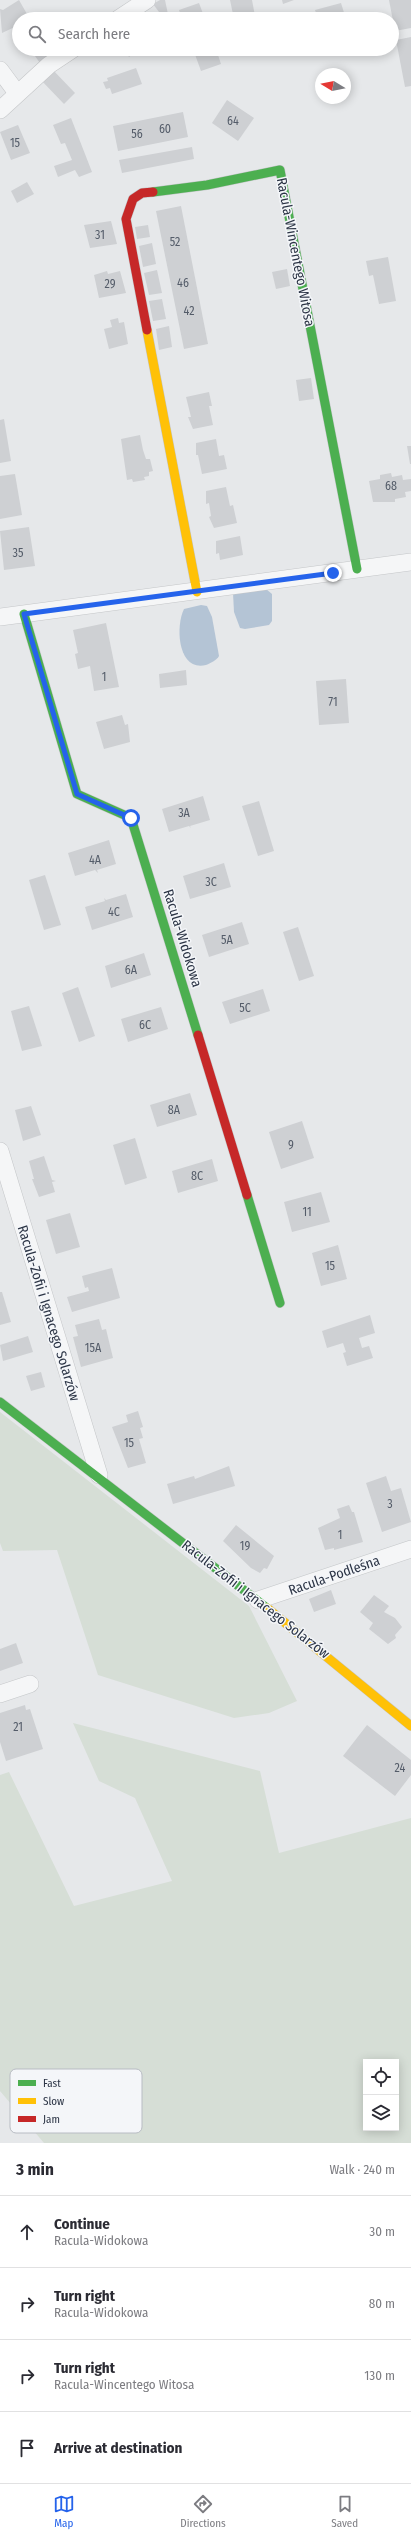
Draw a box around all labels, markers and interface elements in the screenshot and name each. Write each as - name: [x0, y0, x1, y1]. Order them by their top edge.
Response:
- search box: [12, 12, 399, 56]
- icon: search: [26, 23, 48, 45]
- text: Search here: [58, 25, 130, 43]
- north arrow: [315, 68, 351, 104]
- house number: 64: [227, 114, 239, 128]
- house number: 60: [159, 122, 171, 136]
- house number: 56: [131, 127, 143, 141]
- house number: 15: [10, 136, 21, 150]
- street label: Racula-Wincentego Witosa: [273, 176, 318, 328]
- house number: 31: [95, 228, 105, 242]
- house number: 52: [170, 235, 180, 249]
- house number: 46: [177, 276, 189, 290]
- house number: 29: [104, 277, 116, 291]
- house number: 42: [184, 304, 194, 318]
- house number: 68: [385, 479, 397, 493]
- house number: 35: [13, 546, 24, 560]
- route end: [324, 564, 342, 582]
- house number: 1: [102, 670, 106, 684]
- house number: 71: [328, 695, 338, 709]
- house number: 3A: [178, 806, 191, 820]
- route start: [122, 809, 140, 827]
- house number: 4A: [89, 853, 102, 867]
- house number: 3C: [205, 875, 217, 889]
- street label: Racula-Widokowa: [160, 887, 206, 989]
- house number: 4C: [108, 905, 120, 919]
- house number: 5A: [221, 933, 234, 947]
- house number: 6A: [125, 963, 138, 977]
- house number: 5C: [239, 1001, 251, 1015]
- house number: 6C: [139, 1018, 151, 1032]
- house number: 8A: [168, 1103, 181, 1117]
- house number: 9: [288, 1138, 294, 1152]
- house number: 8C: [191, 1169, 203, 1183]
- house number: 11: [302, 1205, 312, 1219]
- street label: Racula-Zofii i Ignacego Solarzów: [14, 1223, 83, 1403]
- house number: 15: [325, 1259, 336, 1273]
- house number: 15A: [85, 1341, 102, 1355]
- house number: 15: [124, 1436, 135, 1450]
- house number: 3: [387, 1497, 393, 1511]
- house number: 1: [338, 1528, 342, 1542]
- street label: Racula-Zofii i Ignacego Solarzów: [178, 1536, 333, 1662]
- house number: 19: [240, 1539, 250, 1553]
- street label: Racula-Podleśna: [286, 1552, 382, 1599]
- house number: 21: [13, 1720, 23, 1734]
- house number: 24: [395, 1761, 406, 1775]
- map controls: [363, 2059, 399, 2131]
- button: locate: [363, 2059, 399, 2095]
- legend: [10, 2069, 142, 2133]
- text: Fast: [43, 2077, 61, 2090]
- text: Slow: [43, 2095, 64, 2108]
- button: layers: [363, 2095, 399, 2131]
- text: Jam: [43, 2113, 60, 2126]
- text: 3 min: [16, 2159, 54, 2180]
- text: Walk · 240 m: [329, 2162, 395, 2177]
- text: Continue: [54, 2215, 110, 2233]
- icon: ahead: [16, 2221, 38, 2243]
- text: 30 m: [369, 2224, 395, 2239]
- text: Racula-Widokowa: [54, 2233, 148, 2248]
- text: Turn right: [54, 2287, 115, 2305]
- icon: right: [16, 2293, 38, 2315]
- text: 80 m: [369, 2296, 395, 2311]
- text: Racula-Widokowa: [54, 2305, 148, 2320]
- text: Turn right: [54, 2359, 115, 2377]
- icon: right: [16, 2365, 38, 2387]
- text: 130 m: [364, 2368, 395, 2383]
- text: Racula-Wincentego Witosa: [54, 2377, 194, 2392]
- icon: arrive: [16, 2437, 38, 2459]
- text: Arrive at destination: [54, 2439, 182, 2457]
- tab: Map: [53, 2493, 75, 2530]
- tab: Directions: [180, 2493, 226, 2530]
- tab: Saved: [331, 2493, 358, 2530]

